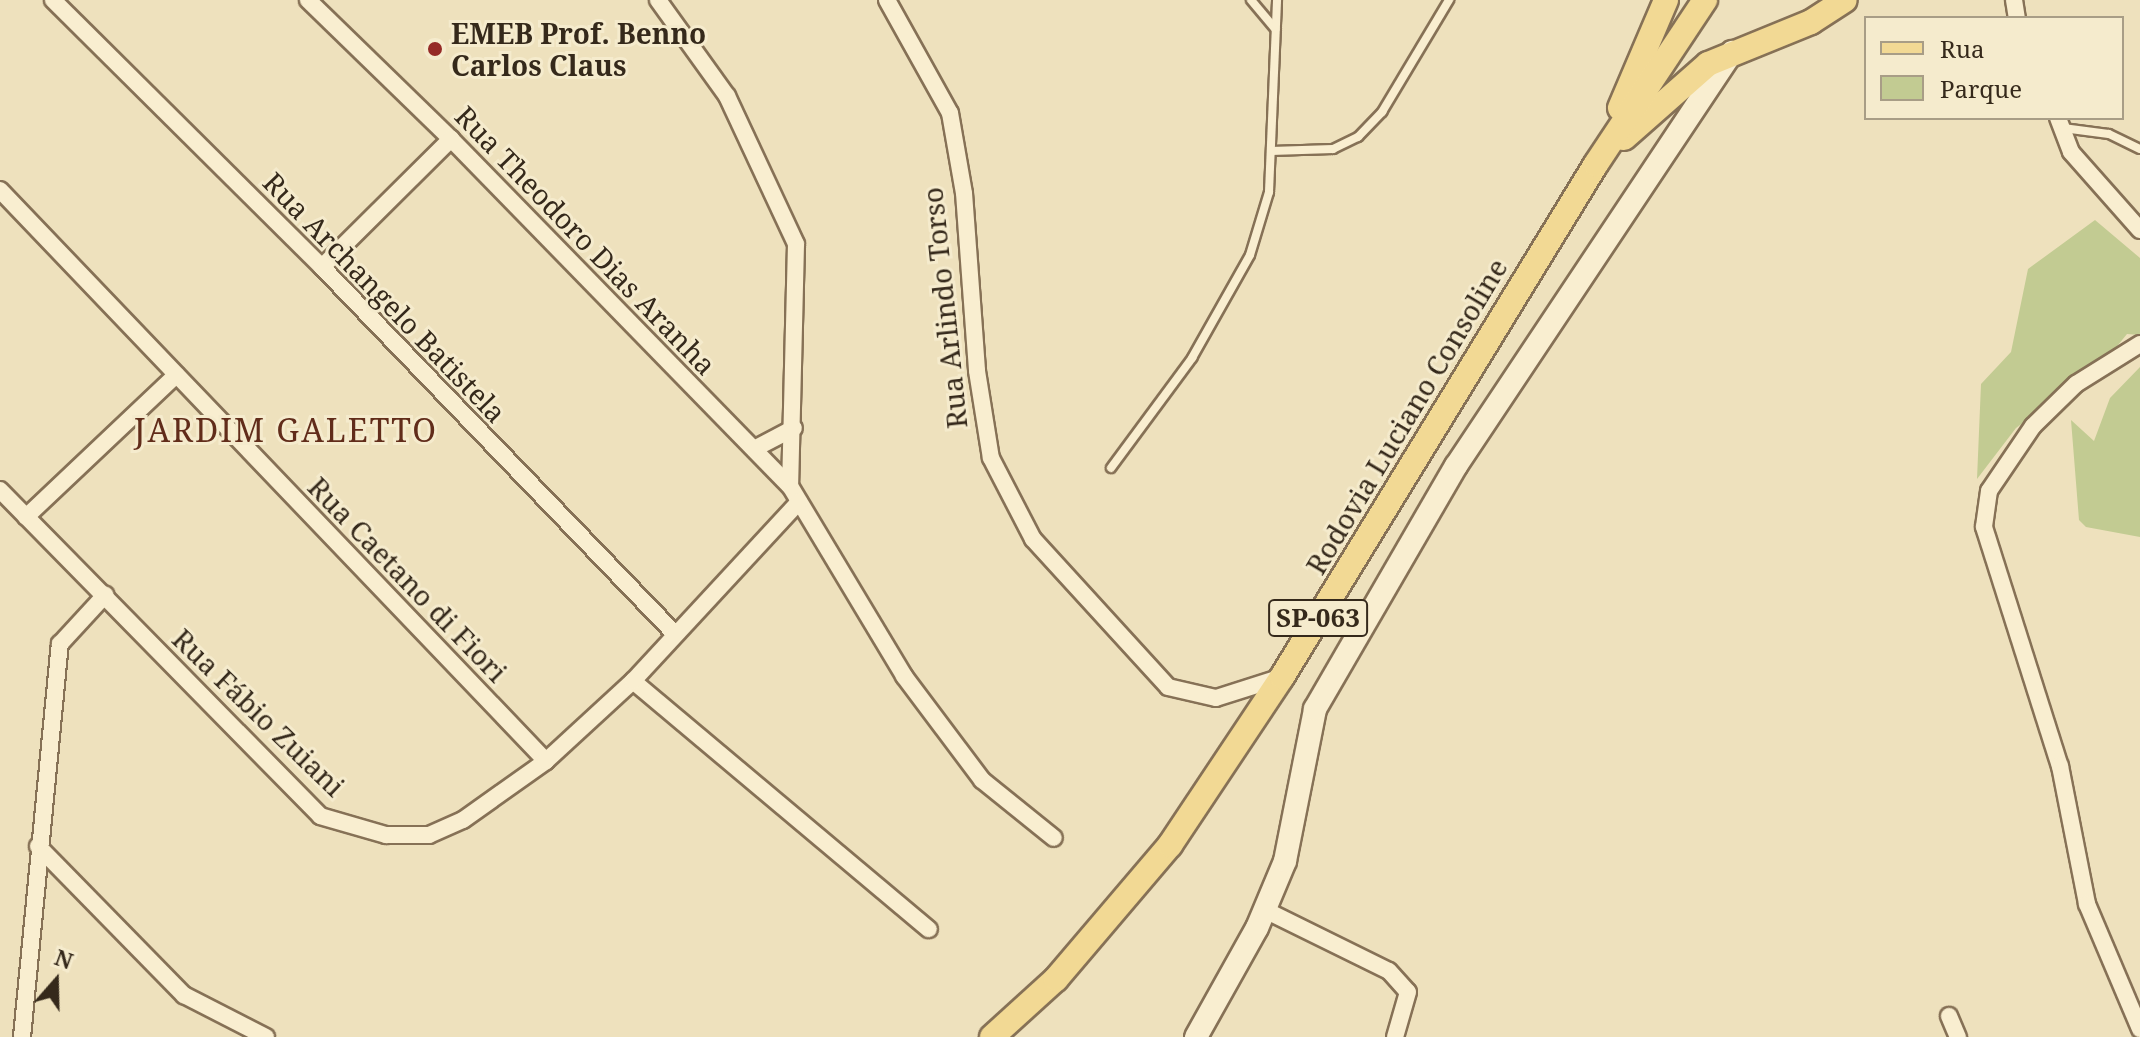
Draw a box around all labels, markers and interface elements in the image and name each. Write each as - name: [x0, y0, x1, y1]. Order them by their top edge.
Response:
- place label: EMEB Prof. Benno Carlos Claus: [451, 16, 706, 82]
- legend: [1864, 16, 2124, 120]
- text: Rua: [1940, 32, 1985, 65]
- marker: EMEB Prof. Benno Carlos Claus: [426, 40, 444, 58]
- text: Parque: [1940, 72, 2022, 105]
- street label: Rua Theodoro Dias Aranha: [449, 99, 723, 381]
- street label: Rua Archangelo Batistela: [257, 165, 513, 429]
- street label: Rua Arlindo Torso: [915, 186, 973, 430]
- street label: Rodovia Luciano Consoline: [1298, 252, 1514, 580]
- district label: JARDIM GALETTO: [134, 411, 438, 449]
- street label: Rua Caetano di Fiori: [302, 470, 514, 688]
- road number: SP-063: [1268, 596, 1368, 640]
- street label: Rua Fábio Zuiani: [166, 621, 352, 803]
- north arrow: [16, 941, 96, 1021]
- text: N: [51, 941, 77, 976]

